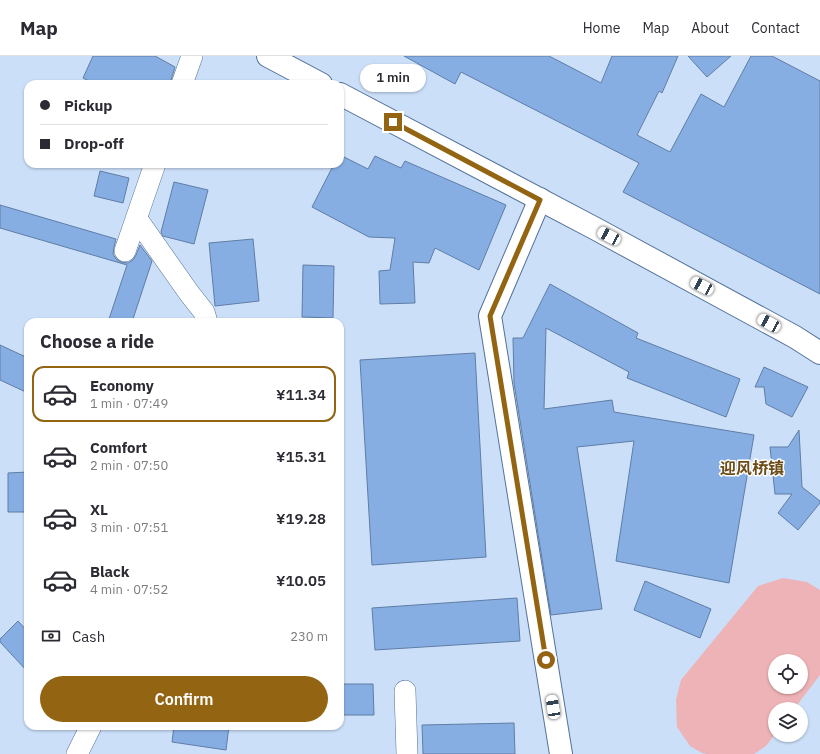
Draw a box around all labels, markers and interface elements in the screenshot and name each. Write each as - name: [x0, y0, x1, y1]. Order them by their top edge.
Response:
- text: Map: [20, 16, 58, 40]
- text: Home: [583, 19, 620, 37]
- text: Map: [642, 19, 669, 37]
- text: About: [691, 19, 729, 37]
- text: Contact: [751, 19, 800, 37]
- callout: 1 min: [360, 64, 426, 92]
- text: 1 min: [376, 69, 410, 86]
- text: Pickup: [64, 96, 112, 115]
- route end: [384, 113, 402, 131]
- text: Drop-off: [64, 134, 124, 153]
- car: [596, 225, 622, 247]
- car: [689, 275, 715, 297]
- car: [756, 312, 782, 334]
- text: Choose a ride: [40, 330, 154, 353]
- icon: car: [42, 376, 78, 412]
- text: Economy: [90, 376, 154, 395]
- text: ¥11.34: [276, 385, 326, 404]
- text: 1 min · 07:49: [90, 395, 168, 412]
- icon: car: [42, 438, 78, 474]
- text: Comfort: [90, 438, 147, 457]
- text: ¥15.31: [276, 447, 326, 466]
- text: 2 min · 07:50: [90, 457, 168, 474]
- district label: 迎风桥镇: [720, 458, 784, 478]
- icon: car: [42, 500, 78, 536]
- text: XL: [90, 500, 108, 519]
- text: ¥19.28: [276, 509, 326, 528]
- text: 3 min · 07:51: [90, 519, 168, 536]
- icon: car: [42, 562, 78, 598]
- text: Black: [90, 562, 130, 581]
- text: ¥10.05: [276, 571, 326, 590]
- text: 4 min · 07:52: [90, 581, 168, 598]
- icon: cash: [40, 625, 62, 647]
- text: Cash: [72, 627, 105, 646]
- text: 230 m: [290, 628, 328, 645]
- route start: [537, 651, 555, 669]
- map controls: [768, 654, 808, 742]
- button: locate: [768, 654, 808, 694]
- button: Confirm: [40, 676, 328, 722]
- car: [545, 694, 561, 720]
- button: layers: [768, 702, 808, 742]

